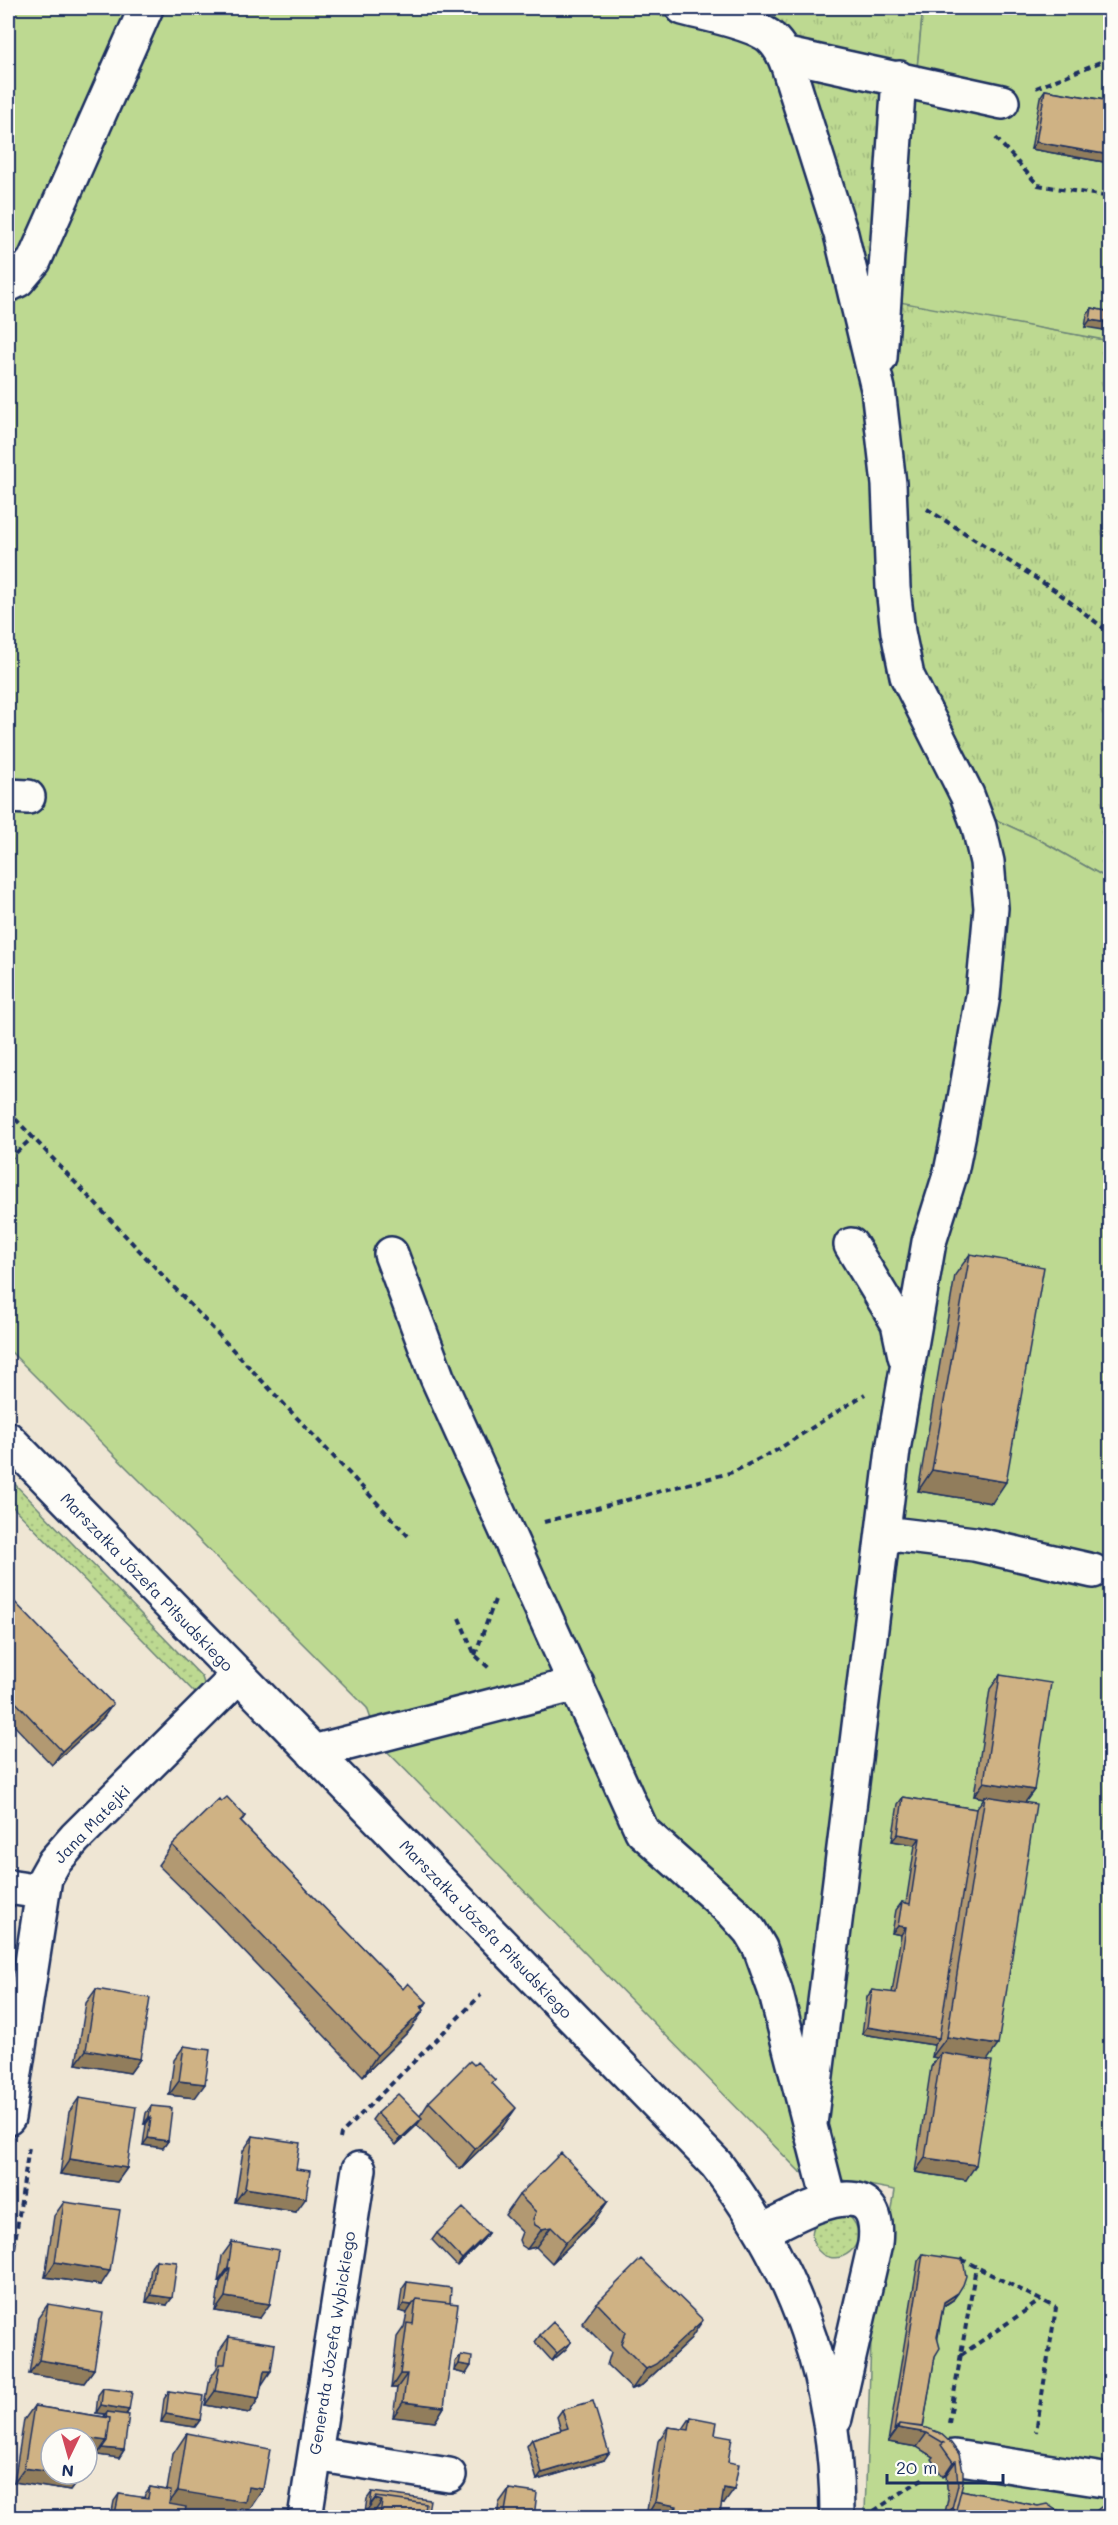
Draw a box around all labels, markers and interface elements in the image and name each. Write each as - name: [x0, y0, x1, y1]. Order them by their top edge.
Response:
- street label: Marszałka Józefa Piłsudskiego: [56, 1488, 238, 1675]
- street label: Jana Matejki: [49, 1780, 134, 1867]
- street label: Marszałka Józefa Piłsudskiego: [395, 1835, 577, 2022]
- street label: Generała Józefa Wybickiego: [303, 2230, 360, 2456]
- north arrow: [39, 2426, 99, 2486]
- scale bar: [887, 2447, 1002, 2485]
- text: 20 m: [896, 2455, 937, 2479]
- text: N: [61, 2460, 75, 2482]

